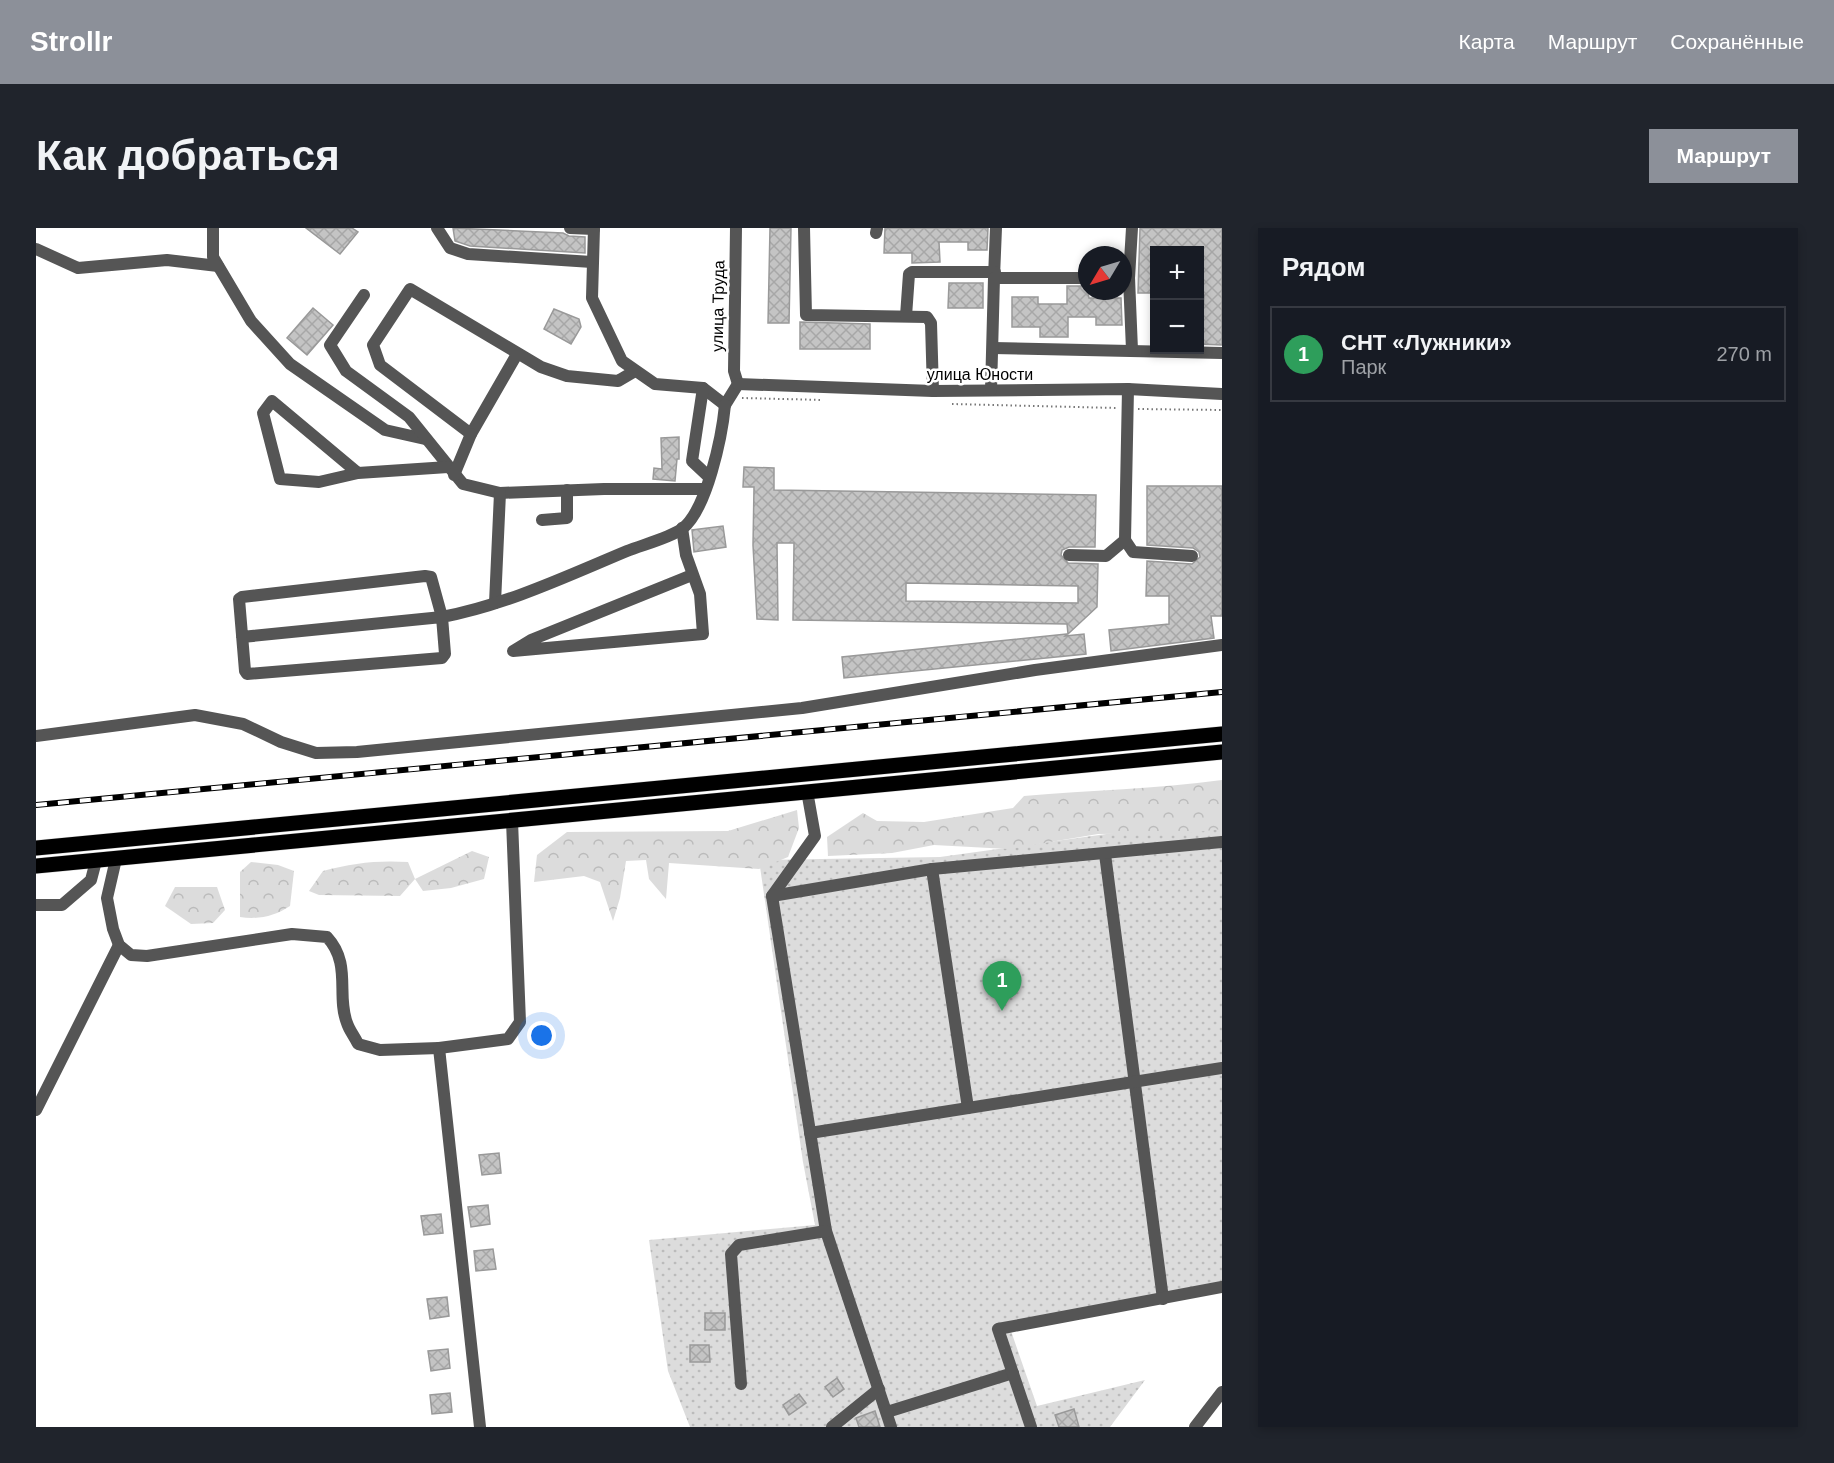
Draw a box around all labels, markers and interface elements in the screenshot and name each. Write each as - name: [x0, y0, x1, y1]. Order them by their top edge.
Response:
- text: Strollr: [30, 26, 112, 57]
- text: Карта: [1459, 30, 1515, 53]
- text: Маршрут: [1548, 30, 1637, 53]
- text: Сохранённые: [1670, 30, 1804, 53]
- button: Маршрут: [1649, 129, 1798, 183]
- text: Как добраться: [36, 132, 340, 179]
- north arrow: [1078, 246, 1132, 300]
- map controls: [1150, 246, 1204, 354]
- button: +: [1150, 246, 1204, 300]
- text: Рядом: [1282, 252, 1365, 282]
- street label: улица Труда: [709, 260, 727, 352]
- button: −: [1150, 300, 1204, 354]
- text: СНТ «Лужники»: [1341, 330, 1512, 355]
- text: 1: [1298, 343, 1309, 365]
- text: 270 m: [1716, 343, 1772, 365]
- text: Парк: [1341, 356, 1386, 378]
- street label: улица Юности: [927, 366, 1033, 383]
- pin: 1: [982, 962, 1022, 1011]
- your location: [527, 1021, 556, 1050]

